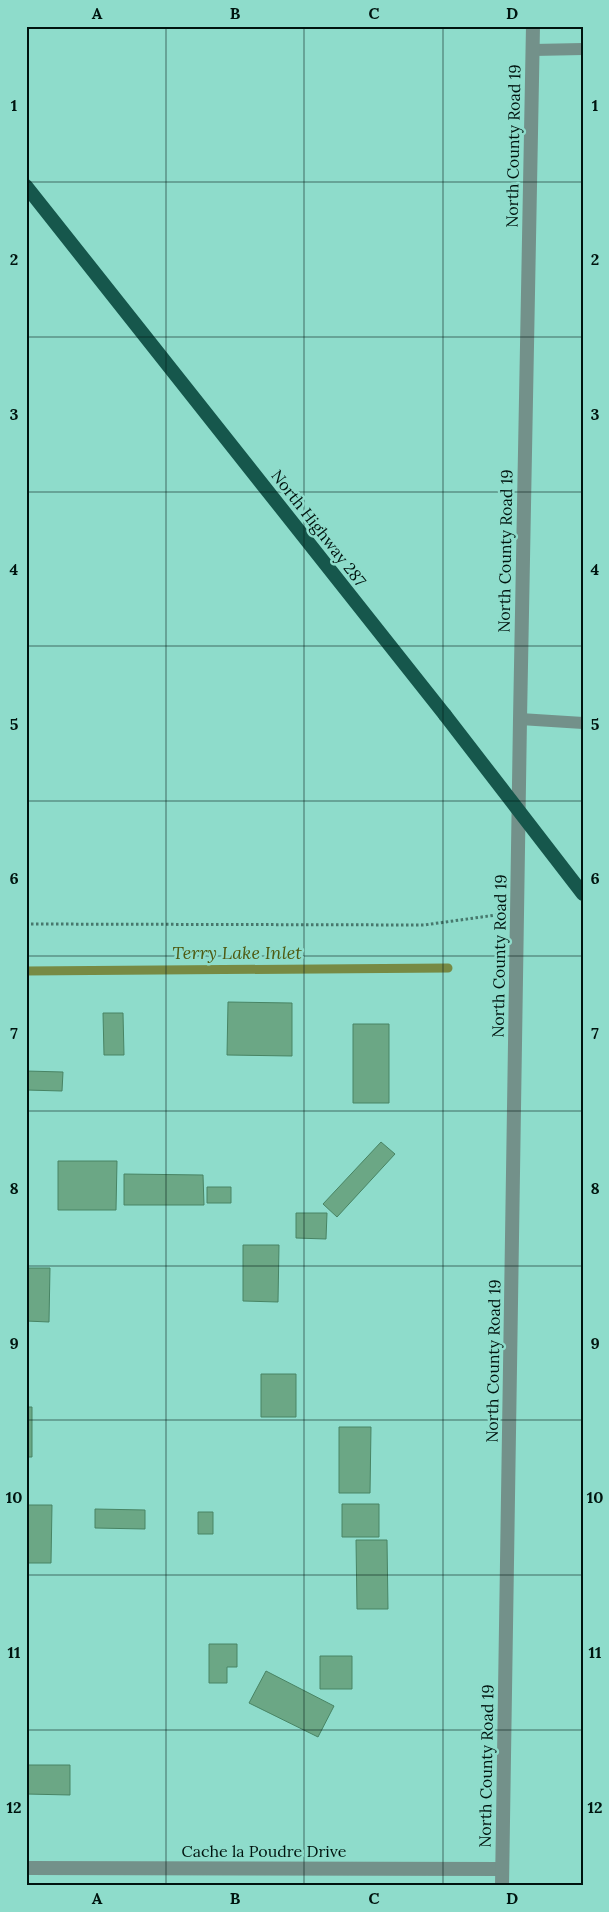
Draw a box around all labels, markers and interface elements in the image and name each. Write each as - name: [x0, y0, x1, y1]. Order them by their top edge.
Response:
- text: A: [92, 3, 103, 23]
- text: B: [230, 3, 241, 23]
- text: C: [368, 3, 380, 23]
- text: D: [506, 3, 518, 23]
- street label: North County Road 19: [502, 64, 524, 228]
- text: 1: [11, 95, 17, 115]
- text: 1: [592, 95, 598, 115]
- text: 2: [10, 249, 18, 269]
- text: 2: [591, 249, 599, 269]
- text: 3: [10, 404, 19, 424]
- text: 3: [591, 404, 600, 424]
- street label: North Highway 287: [267, 466, 371, 591]
- street label: North County Road 19: [494, 469, 516, 633]
- text: 4: [10, 559, 19, 579]
- text: 4: [591, 559, 600, 579]
- text: 5: [10, 714, 19, 734]
- text: 5: [591, 714, 600, 734]
- text: 6: [9, 868, 19, 888]
- text: 6: [590, 868, 600, 888]
- street label: North County Road 19: [488, 874, 510, 1038]
- water label: Terry Lake Inlet: [172, 941, 302, 964]
- text: 7: [10, 1023, 18, 1043]
- text: 7: [591, 1023, 599, 1043]
- text: 8: [9, 1178, 19, 1198]
- text: 8: [590, 1178, 600, 1198]
- street label: North County Road 19: [482, 1279, 504, 1443]
- text: 9: [9, 1333, 19, 1353]
- text: 9: [590, 1333, 600, 1353]
- text: 10: [6, 1487, 22, 1507]
- text: 10: [587, 1487, 603, 1507]
- text: 11: [8, 1642, 21, 1662]
- text: 11: [589, 1642, 602, 1662]
- street label: North County Road 19: [475, 1684, 497, 1848]
- text: 12: [6, 1797, 22, 1817]
- text: 12: [587, 1797, 603, 1817]
- street label: Cache la Poudre Drive: [182, 1841, 347, 1861]
- text: A: [92, 1888, 103, 1908]
- text: B: [230, 1888, 241, 1908]
- text: C: [368, 1888, 380, 1908]
- text: D: [506, 1888, 518, 1908]

